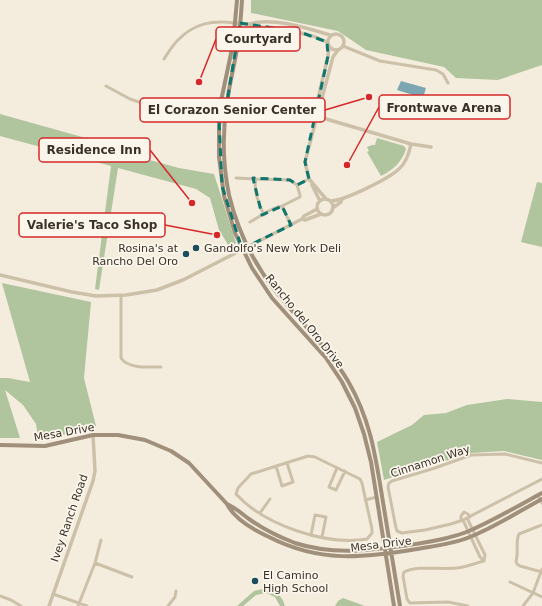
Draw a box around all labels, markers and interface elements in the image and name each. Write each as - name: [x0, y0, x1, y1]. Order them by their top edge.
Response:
- callout: Courtyard: [216, 27, 300, 51]
- text: Courtyard: [224, 32, 292, 46]
- callout: Frontwave Arena: [379, 95, 510, 119]
- callout: El Corazon Senior Center: [140, 98, 325, 122]
- text: Frontwave Arena: [386, 101, 502, 115]
- text: El Corazon Senior Center: [148, 103, 316, 117]
- callout: Residence Inn: [39, 138, 150, 162]
- text: Residence Inn: [47, 143, 141, 157]
- callout: Valerie's Taco Shop: [19, 213, 165, 237]
- text: Valerie's Taco Shop: [27, 218, 158, 232]
- place label: Rosina's at Rancho Del Oro: [92, 242, 179, 268]
- place label: Gandolfo's New York Deli: [204, 242, 341, 255]
- marker: Gandolfo's New York Deli: [191, 243, 201, 253]
- marker: Rosina's at Rancho Del Oro: [181, 249, 191, 259]
- street label: Rancho del Oro Drive: [263, 272, 347, 371]
- street label: Mesa Drive: [33, 421, 96, 444]
- street label: Cinnamon Way: [389, 442, 472, 480]
- street label: Ivey Ranch Road: [48, 473, 91, 564]
- street label: Mesa Drive: [350, 534, 413, 555]
- place label: El Camino High School: [263, 569, 328, 595]
- marker: El Camino High School: [250, 576, 260, 586]

